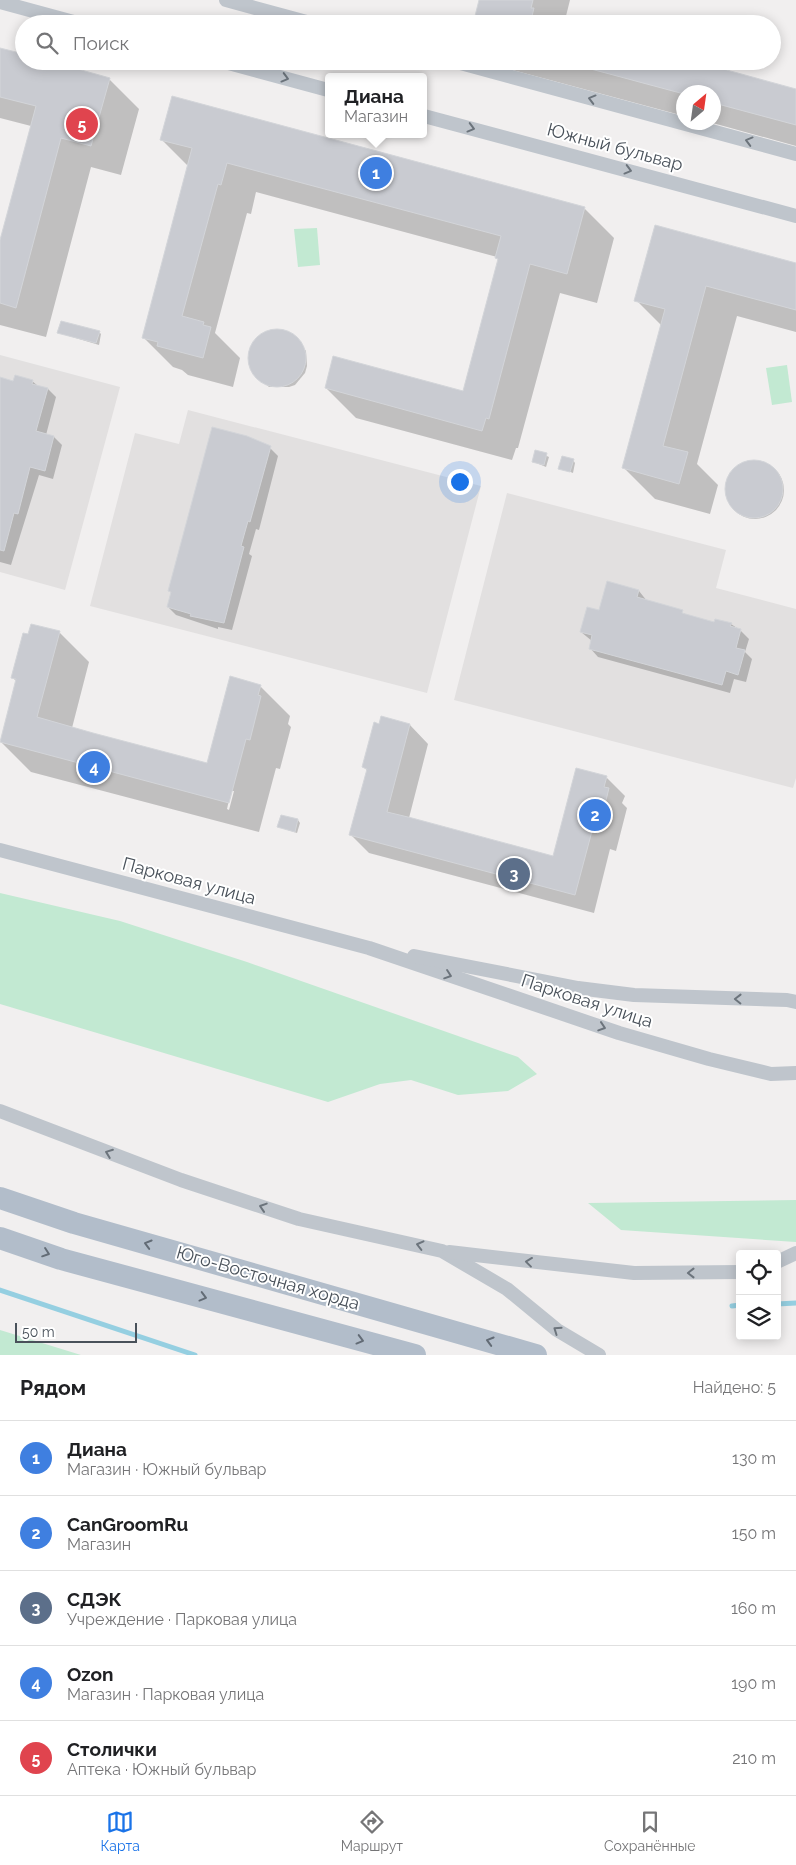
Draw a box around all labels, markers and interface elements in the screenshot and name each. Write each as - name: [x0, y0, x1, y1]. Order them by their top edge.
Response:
- search box: [15, 15, 781, 70]
- icon: search: [33, 29, 61, 57]
- text: Поиск: [73, 32, 129, 54]
- one-way arrow: [280, 73, 288, 83]
- popup: [325, 73, 427, 138]
- text: Диана: [344, 85, 404, 107]
- north arrow: [676, 85, 721, 130]
- one-way arrow: [588, 94, 597, 104]
- pin: 5: [66, 105, 98, 143]
- text: Магазин: [344, 107, 408, 126]
- street label: Южный бульвар: [545, 118, 685, 175]
- one-way arrow: [466, 123, 474, 133]
- one-way arrow: [744, 136, 753, 147]
- pin: 1: [360, 154, 392, 192]
- one-way arrow: [623, 165, 631, 175]
- your location: [447, 469, 473, 495]
- pin: 4: [78, 748, 110, 786]
- pin: 2: [579, 796, 611, 834]
- street label: Парковая улица: [120, 853, 258, 908]
- pin: 3: [498, 855, 530, 893]
- street label: Парковая улица: [519, 969, 656, 1032]
- one-way arrow: [444, 970, 452, 980]
- one-way arrow: [734, 994, 742, 1004]
- one-way arrow: [598, 1021, 606, 1031]
- one-way arrow: [105, 1149, 114, 1159]
- one-way arrow: [259, 1202, 267, 1212]
- one-way arrow: [144, 1240, 153, 1250]
- street label: Юго-Восточная хорда: [174, 1241, 362, 1314]
- one-way arrow: [417, 1241, 425, 1251]
- one-way arrow: [42, 1248, 50, 1258]
- map controls: [736, 1250, 781, 1340]
- button: locate: [736, 1250, 781, 1295]
- one-way arrow: [525, 1257, 533, 1267]
- one-way arrow: [687, 1268, 694, 1278]
- one-way arrow: [198, 1291, 207, 1302]
- button: layers: [736, 1295, 781, 1340]
- scale bar: [15, 1320, 138, 1343]
- text: 50 m: [22, 1324, 55, 1340]
- one-way arrow: [553, 1327, 563, 1336]
- one-way arrow: [355, 1334, 364, 1345]
- one-way arrow: [486, 1337, 494, 1347]
- text: Рядом: [20, 1375, 86, 1400]
- text: Найдено: 5: [693, 1378, 776, 1397]
- text: Диана: [67, 1438, 127, 1460]
- text: 1: [32, 1449, 40, 1468]
- text: 130 m: [732, 1449, 776, 1468]
- text: Магазин · Южный бульвар: [67, 1460, 266, 1479]
- text: CanGroomRu: [67, 1513, 188, 1535]
- text: 2: [31, 1524, 41, 1543]
- text: 150 m: [732, 1524, 776, 1543]
- text: Магазин: [67, 1535, 131, 1554]
- text: СДЭК: [67, 1588, 122, 1610]
- text: 3: [32, 1599, 40, 1618]
- text: 160 m: [731, 1599, 776, 1618]
- text: Учреждение · Парковая улица: [67, 1610, 297, 1629]
- text: Ozon: [67, 1663, 114, 1685]
- text: 4: [31, 1674, 41, 1693]
- text: 190 m: [731, 1674, 776, 1693]
- text: Магазин · Парковая улица: [67, 1685, 264, 1704]
- text: Столички: [67, 1738, 157, 1760]
- text: 5: [32, 1749, 40, 1768]
- text: 210 m: [732, 1749, 776, 1768]
- text: Аптека · Южный бульвар: [67, 1760, 256, 1779]
- tab: Карта: [100, 1808, 140, 1854]
- tab: Маршрут: [341, 1808, 403, 1854]
- tab: Сохранённые: [604, 1808, 696, 1854]

